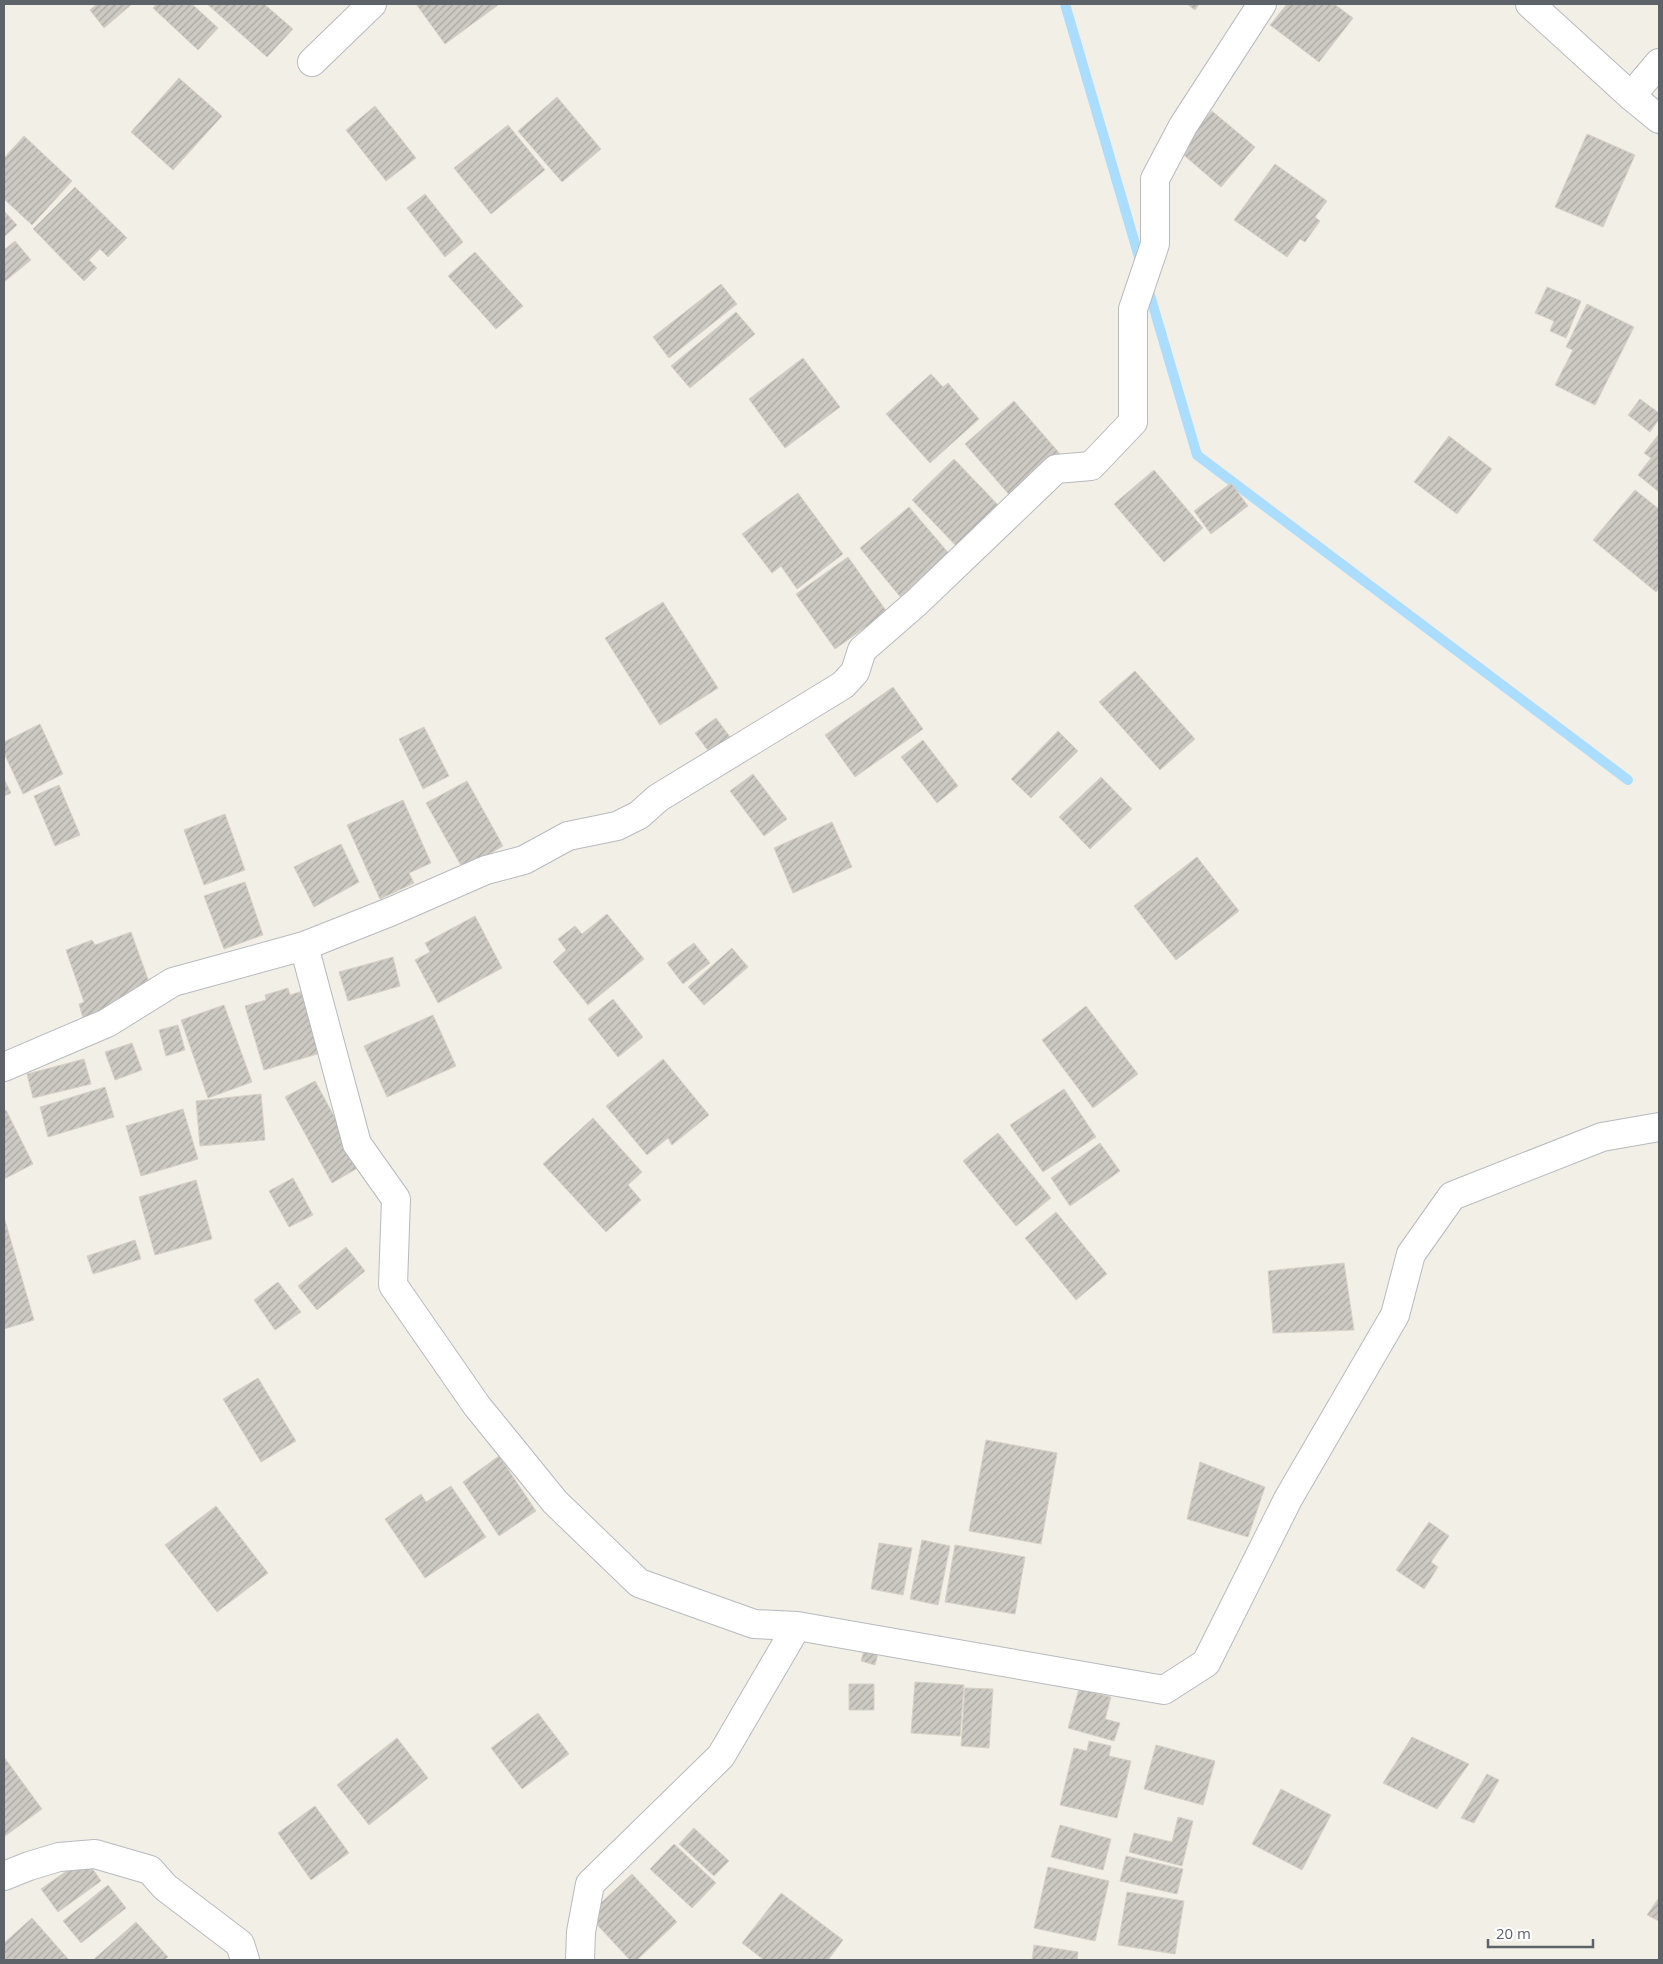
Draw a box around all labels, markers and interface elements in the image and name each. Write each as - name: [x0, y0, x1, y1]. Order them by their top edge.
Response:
- scale bar: [1488, 1916, 1593, 1948]
- text: 20 m: [1496, 1923, 1531, 1943]

